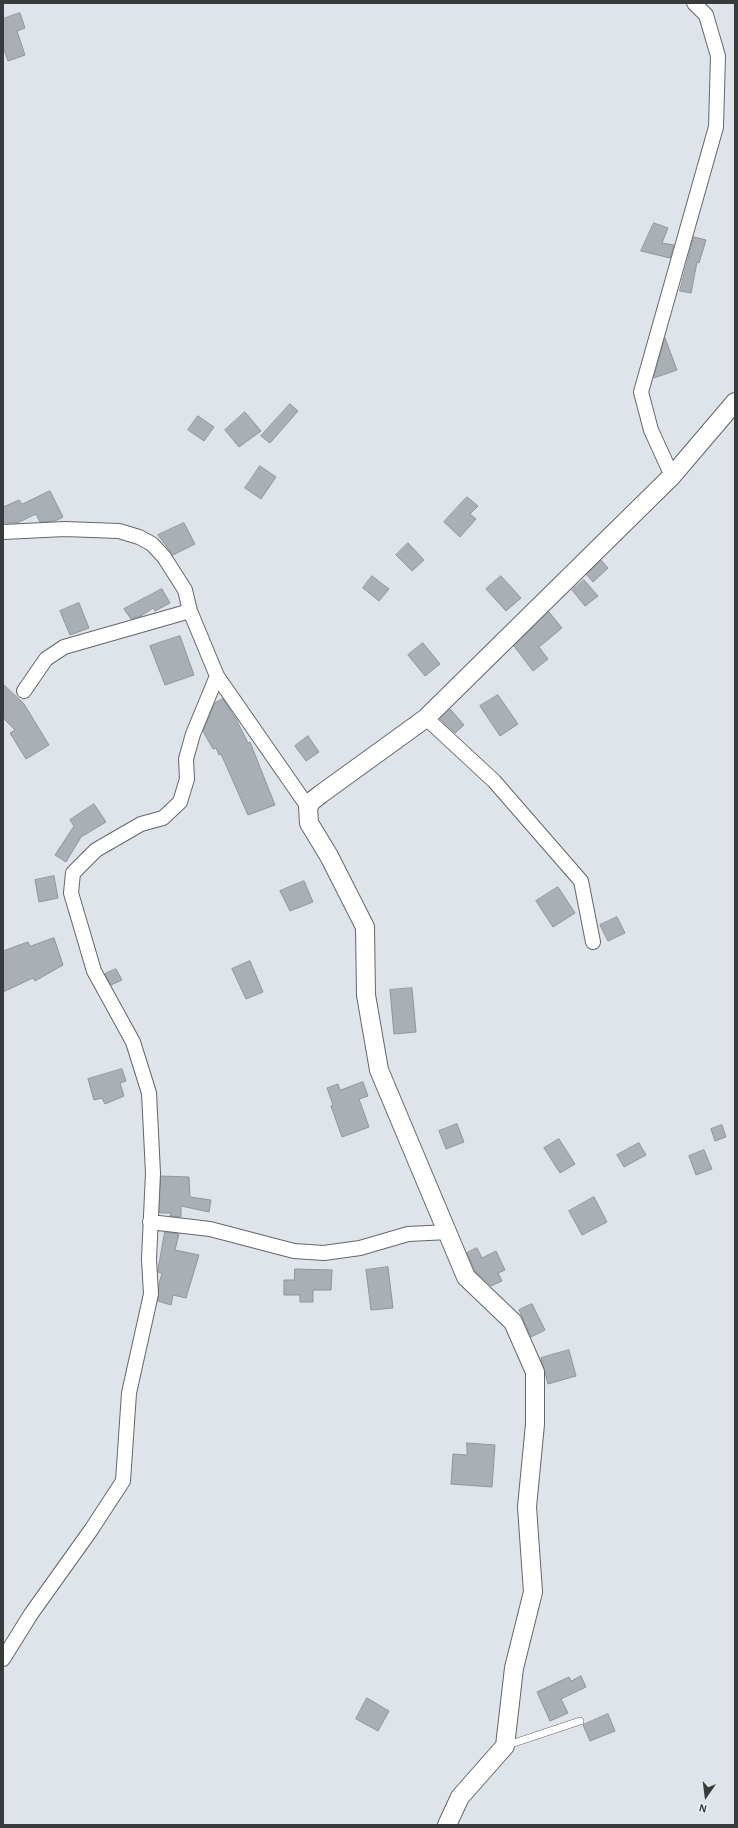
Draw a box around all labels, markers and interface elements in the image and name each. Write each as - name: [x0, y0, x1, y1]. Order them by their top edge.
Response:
- north arrow: [686, 1776, 726, 1816]
- text: N: [698, 1802, 708, 1814]

